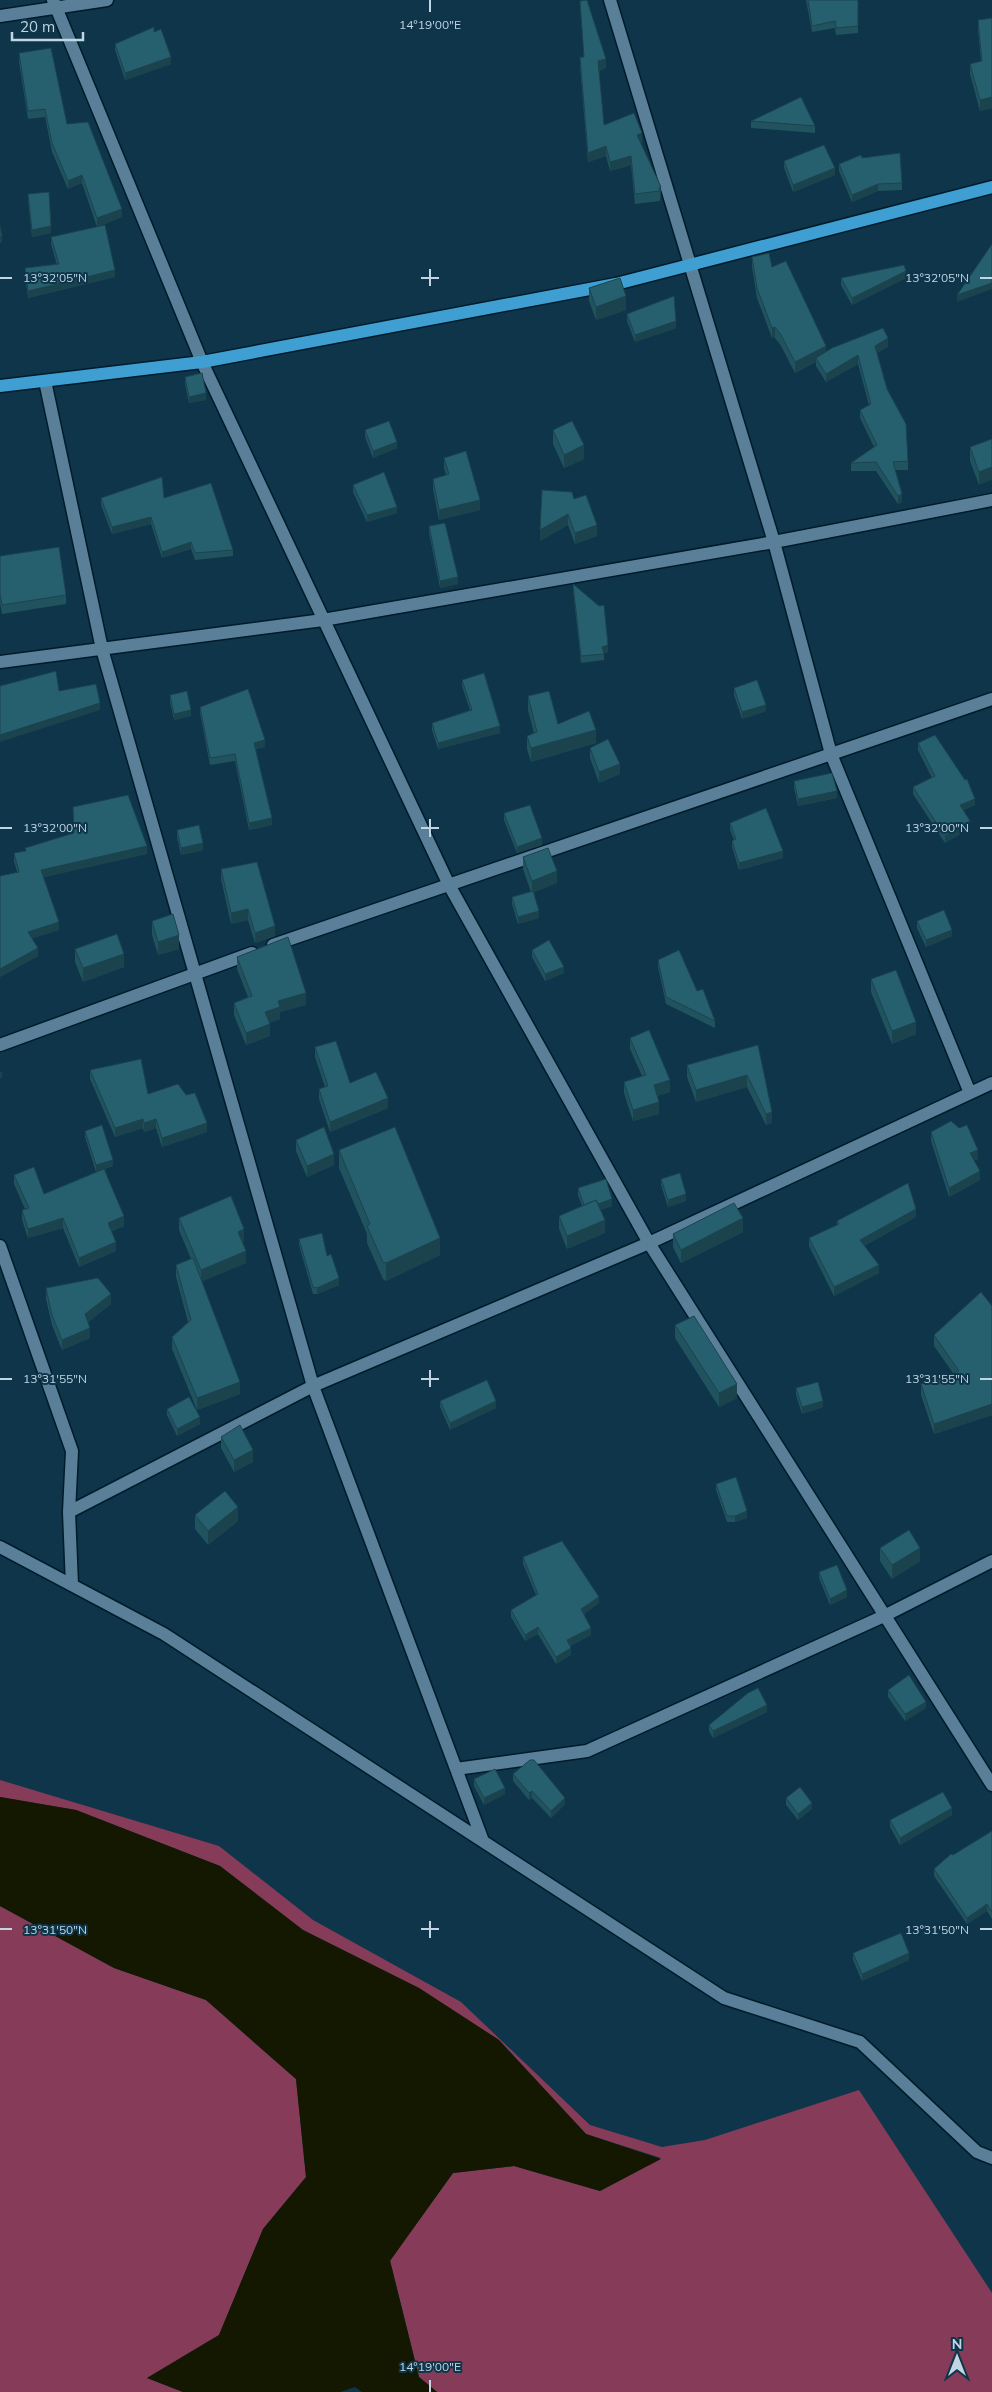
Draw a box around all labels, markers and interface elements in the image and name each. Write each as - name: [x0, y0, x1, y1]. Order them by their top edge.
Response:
- scale bar: [12, 10, 84, 42]
- text: 20 m: [20, 17, 55, 36]
- text: 14°19'00"E: [399, 17, 461, 32]
- text: 13°32'05"N: [23, 270, 87, 285]
- text: 13°32'05"N: [905, 270, 969, 285]
- text: 13°32'00"N: [23, 820, 87, 835]
- text: 13°32'00"N: [905, 820, 969, 835]
- text: 13°31'55"N: [23, 1371, 87, 1386]
- text: 13°31'55"N: [905, 1371, 969, 1386]
- text: 13°31'50"N: [23, 1922, 87, 1937]
- text: 13°31'50"N: [905, 1922, 969, 1937]
- north arrow: [932, 2332, 982, 2382]
- text: N: [952, 2335, 962, 2353]
- text: 14°19'00"E: [399, 2359, 461, 2374]

